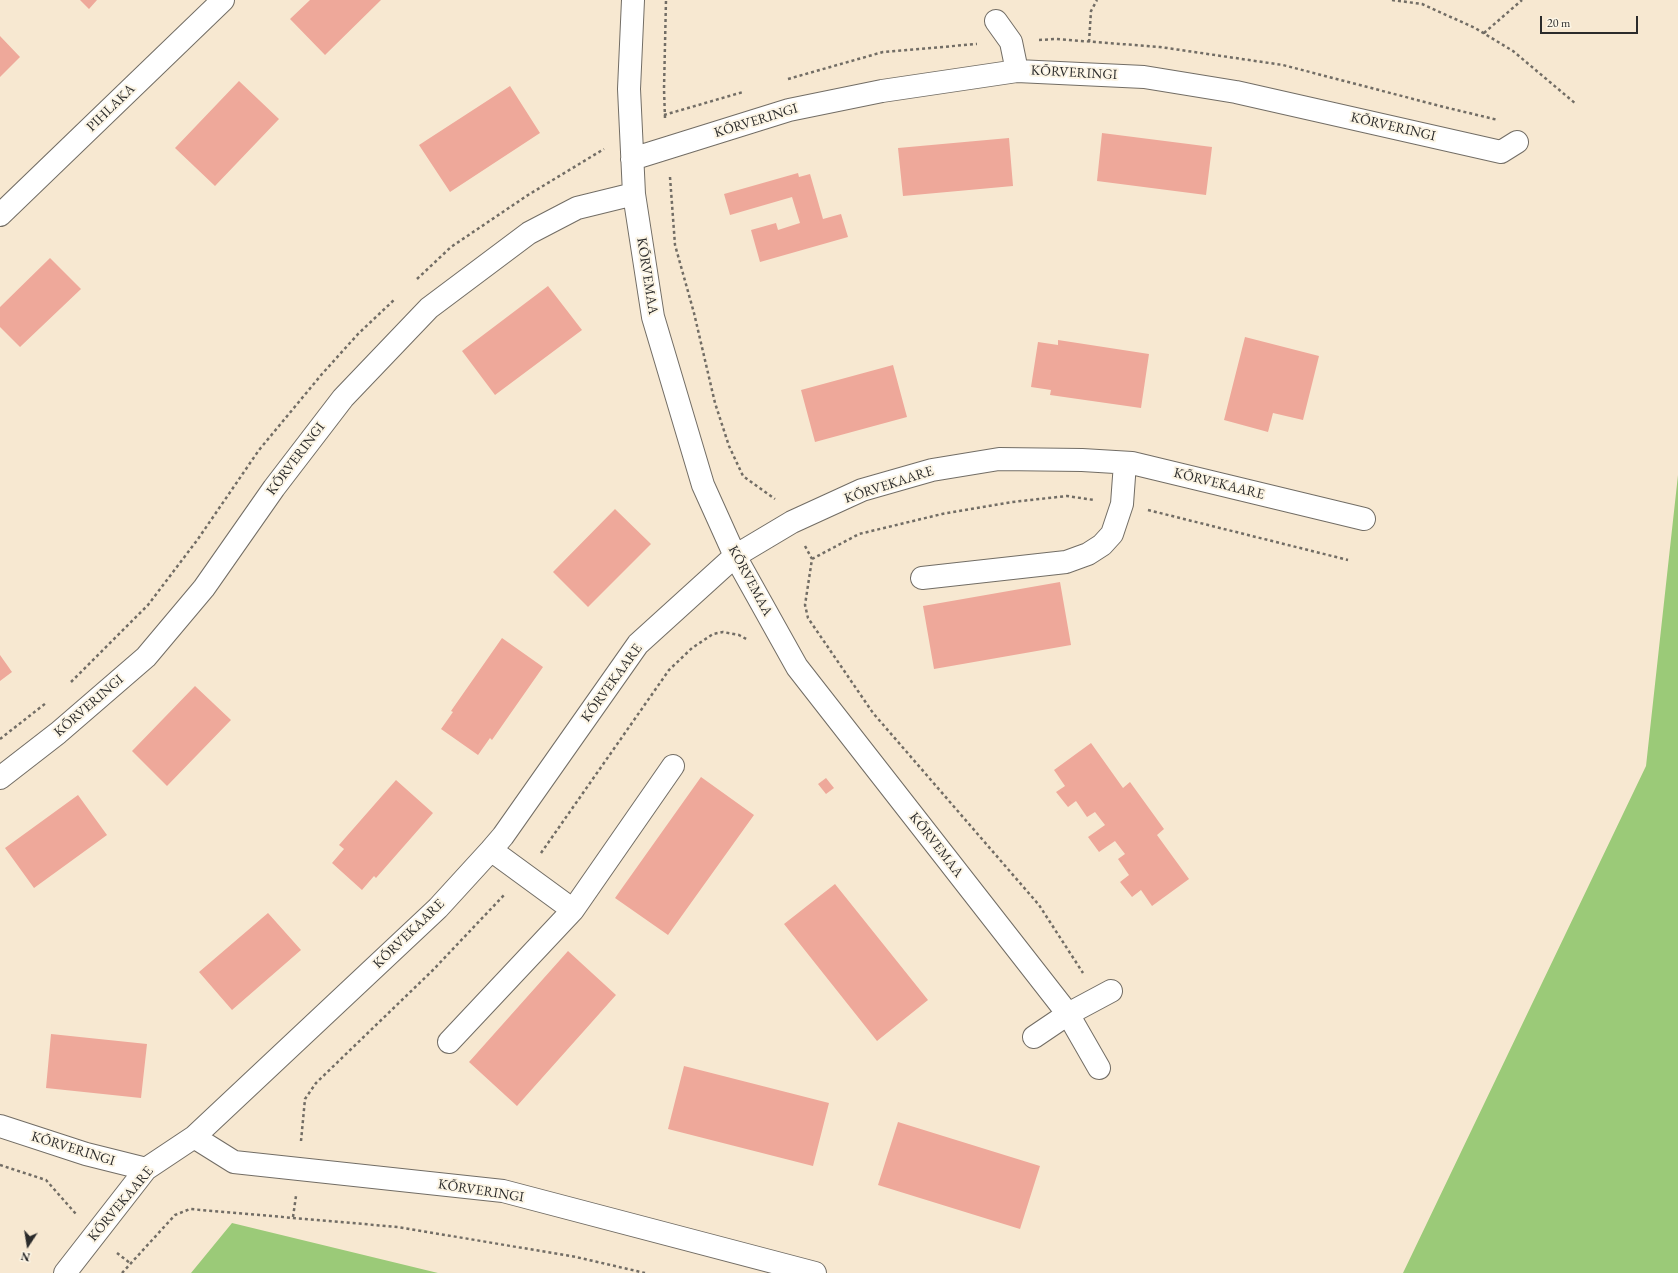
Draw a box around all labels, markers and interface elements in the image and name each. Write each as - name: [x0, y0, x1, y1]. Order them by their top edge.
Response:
- scale bar: [1542, 8, 1640, 34]
- text: 20 m: [1547, 15, 1570, 31]
- street label: KÕRVERINGI: [1030, 62, 1118, 84]
- street label: PIHLAKA: [83, 81, 139, 135]
- street label: KÕRVERINGI: [712, 100, 800, 142]
- street label: KÕRVERINGI: [1349, 109, 1437, 145]
- street label: KÕRVEMAA: [633, 236, 661, 316]
- street label: KÕRVERINGI: [263, 419, 329, 499]
- street label: KÕRVEKAARE: [842, 463, 936, 507]
- street label: KÕRVEKAARE: [1172, 465, 1266, 503]
- street label: KÕRVEMAA: [724, 543, 776, 619]
- street label: KÕRVEKAARE: [578, 641, 646, 725]
- street label: KÕRVERINGI: [51, 671, 127, 741]
- street label: KÕRVEMAA: [905, 809, 967, 881]
- street label: KÕRVEKAARE: [370, 896, 448, 972]
- street label: KÕRVERINGI: [29, 1128, 117, 1170]
- street label: KÕRVEKAARE: [85, 1163, 157, 1245]
- street label: KÕRVERINGI: [437, 1176, 525, 1206]
- north arrow: [8, 1225, 48, 1265]
- text: N: [20, 1249, 31, 1265]

